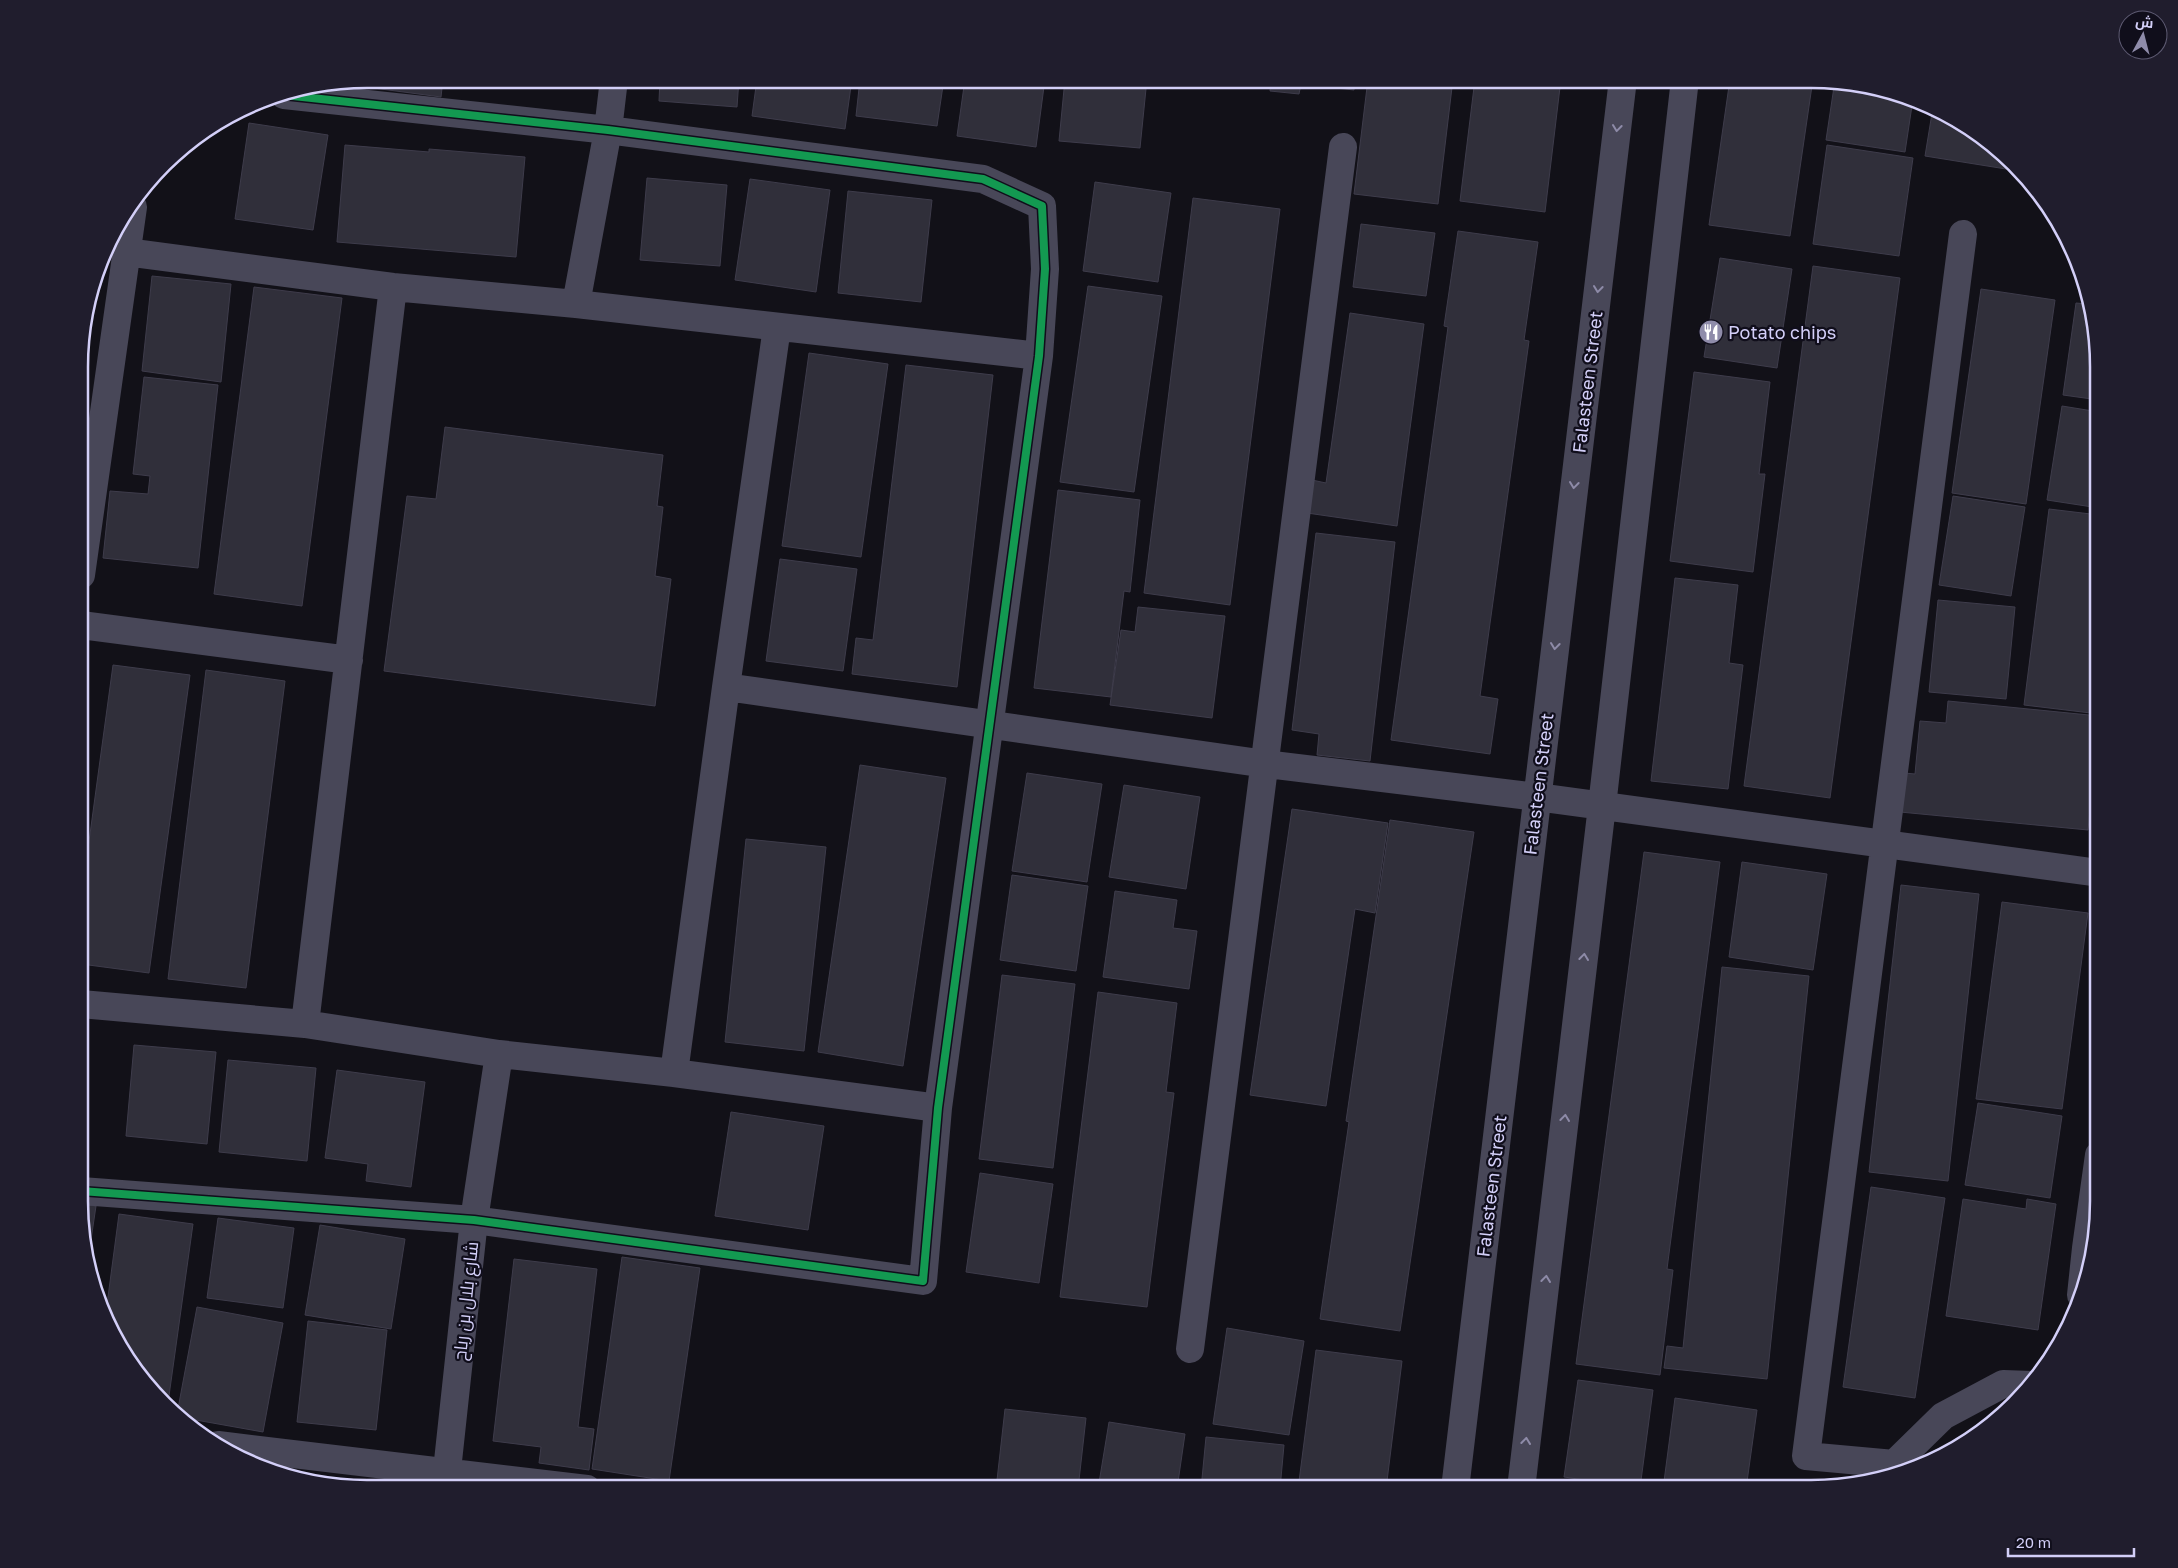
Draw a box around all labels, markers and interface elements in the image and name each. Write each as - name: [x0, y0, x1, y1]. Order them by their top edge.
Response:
- north arrow: [2118, 10, 2168, 60]
- text: ش: [2135, 12, 2155, 32]
- one-way arrow: [1612, 124, 1623, 132]
- one-way arrow: [1593, 285, 1604, 293]
- street label: Falasteen Street: [1567, 310, 1607, 454]
- restaurant icon: Potato chips: [1698, 319, 1724, 345]
- place label: Potato chips: [1728, 321, 1836, 343]
- one-way arrow: [1569, 481, 1580, 489]
- one-way arrow: [1550, 643, 1561, 651]
- street label: Falasteen Street: [1518, 712, 1558, 856]
- one-way arrow: [1578, 952, 1589, 960]
- street label: Falasteen Street: [1471, 1114, 1511, 1258]
- one-way arrow: [1559, 1114, 1570, 1122]
- street label: شارع بلال بن رباح: [448, 1240, 484, 1362]
- one-way arrow: [1540, 1275, 1551, 1283]
- one-way arrow: [1520, 1436, 1531, 1444]
- scale bar: [2008, 1526, 2134, 1558]
- text: 20 m: [2016, 1533, 2051, 1551]

